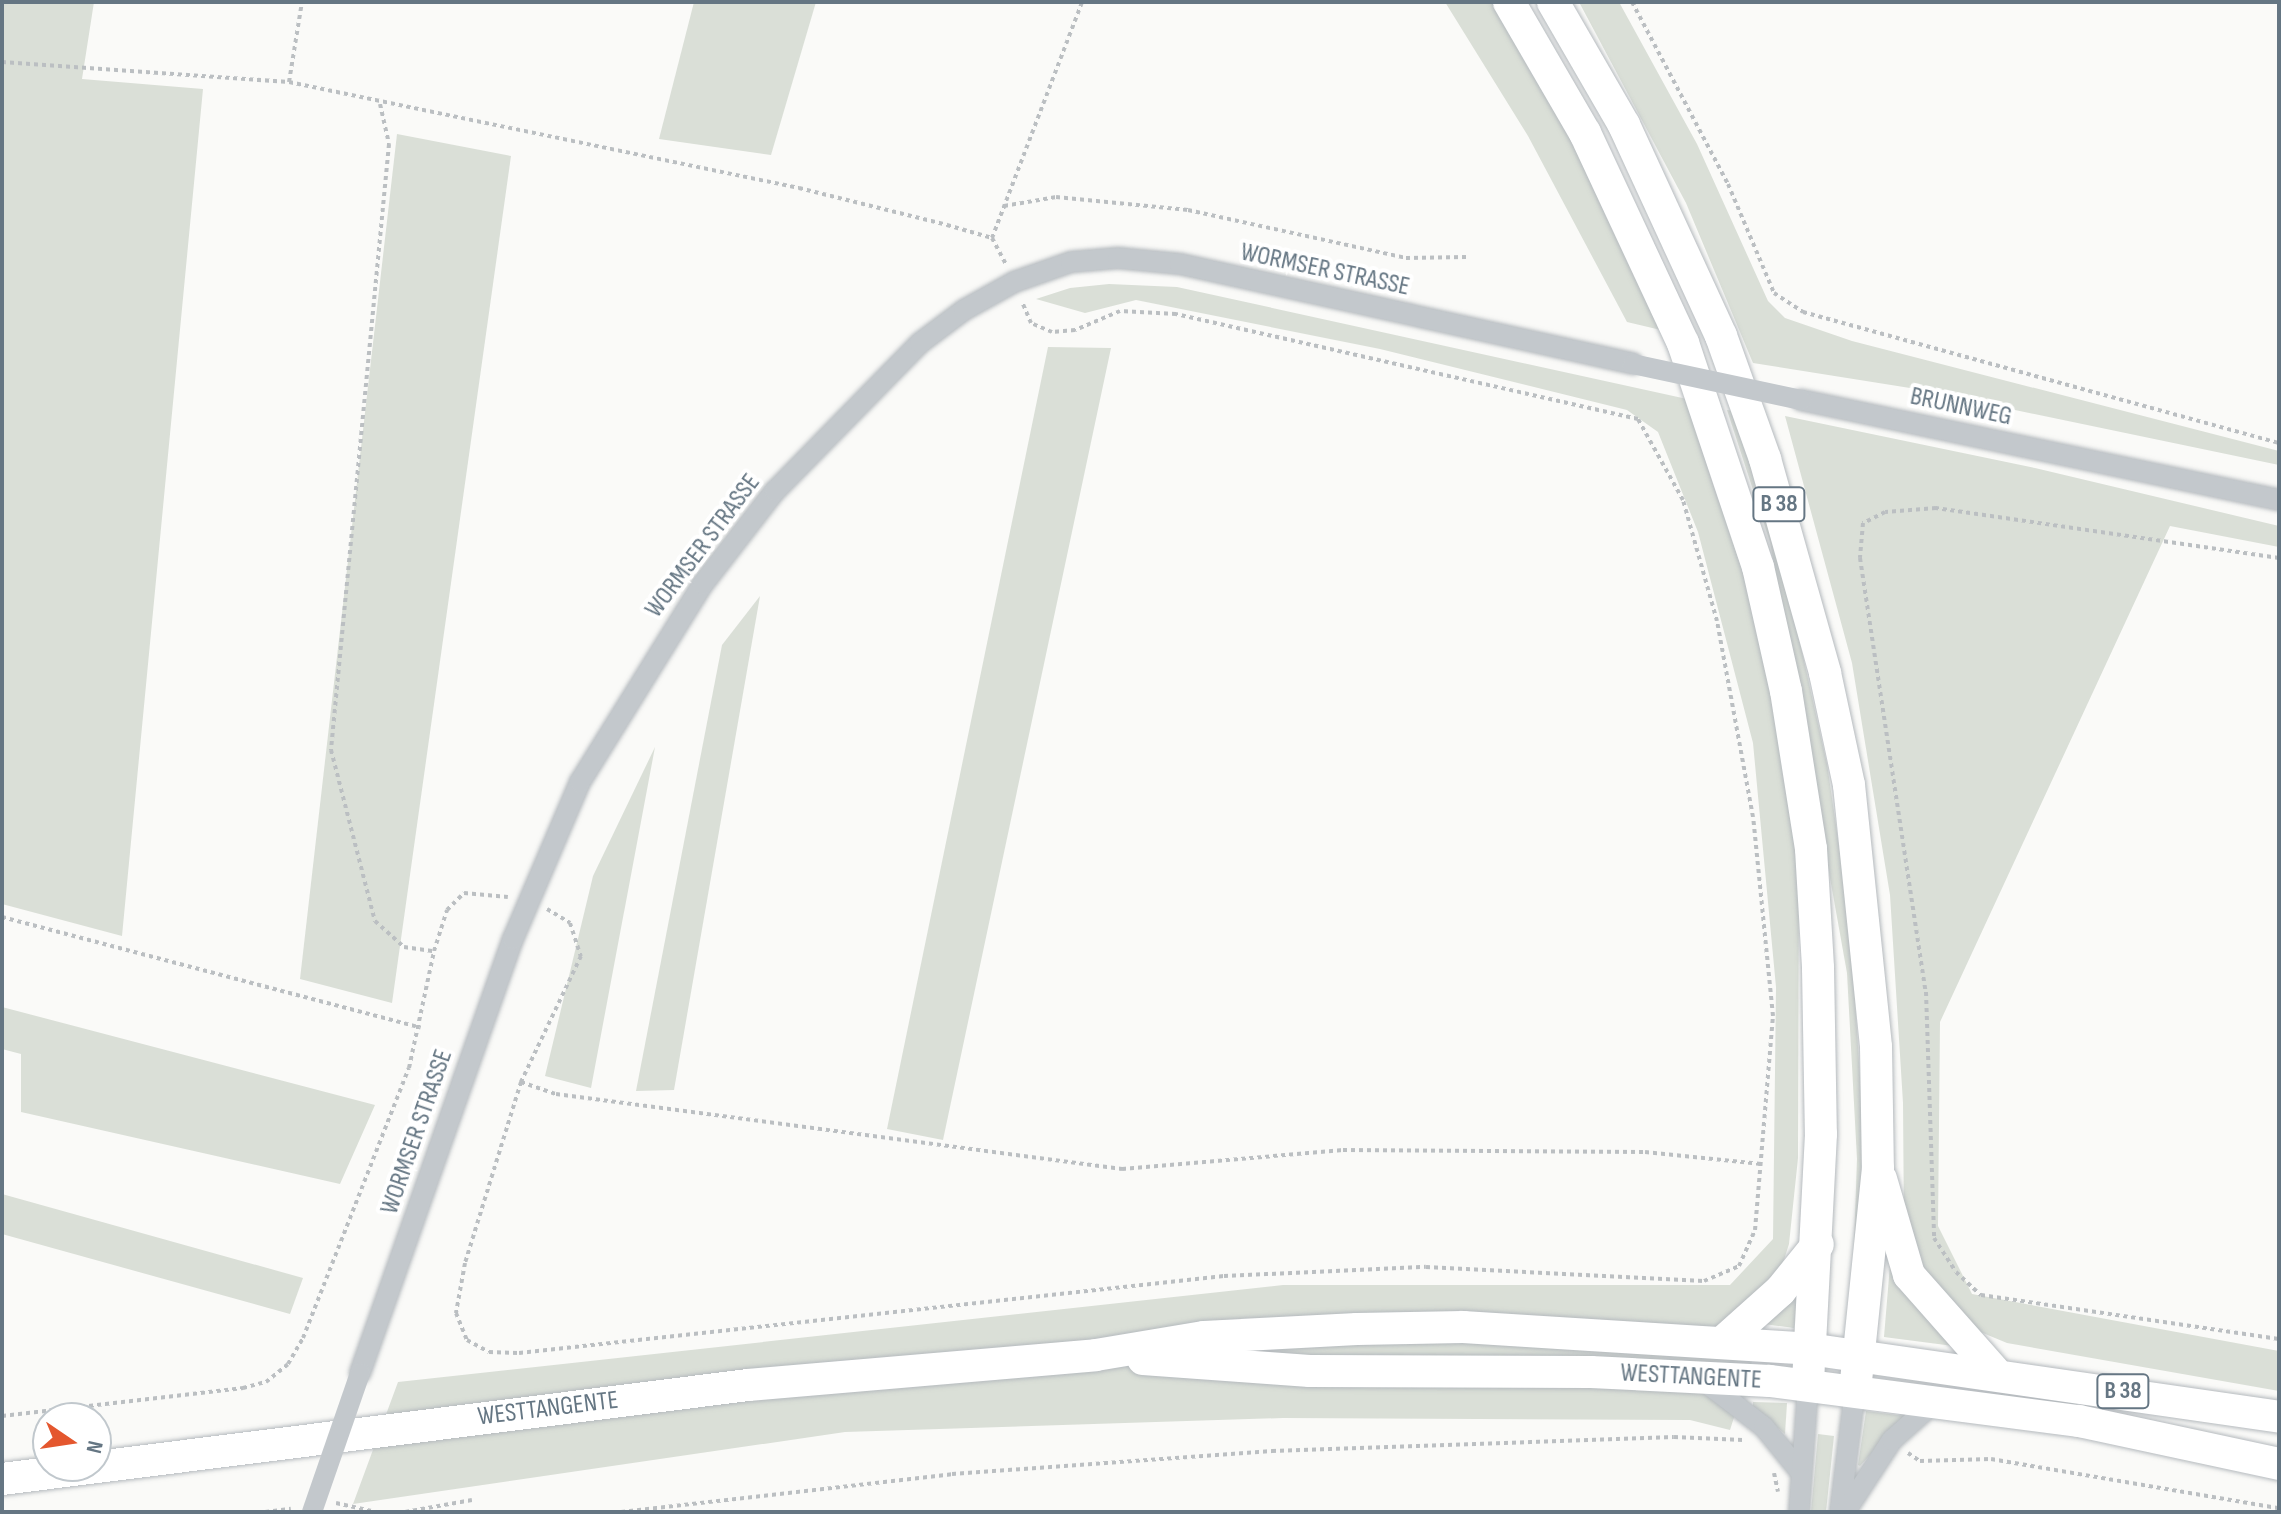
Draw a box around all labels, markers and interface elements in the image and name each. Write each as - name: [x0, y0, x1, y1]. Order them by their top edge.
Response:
- street label: WORMSER STRASSE: [1238, 237, 1412, 303]
- street label: BRUNNWEG: [1907, 381, 2015, 433]
- street label: WORMSER STRASSE: [639, 468, 767, 624]
- road number: B 38: [1751, 484, 1807, 524]
- street label: WORMSER STRASSE: [374, 1046, 460, 1218]
- street label: WESTTANGENTE: [1620, 1358, 1762, 1396]
- road number: B 38: [2095, 1371, 2151, 1411]
- street label: WESTTANGENTE: [476, 1385, 620, 1433]
- north arrow: [32, 1402, 112, 1482]
- text: N: [79, 1438, 108, 1456]

